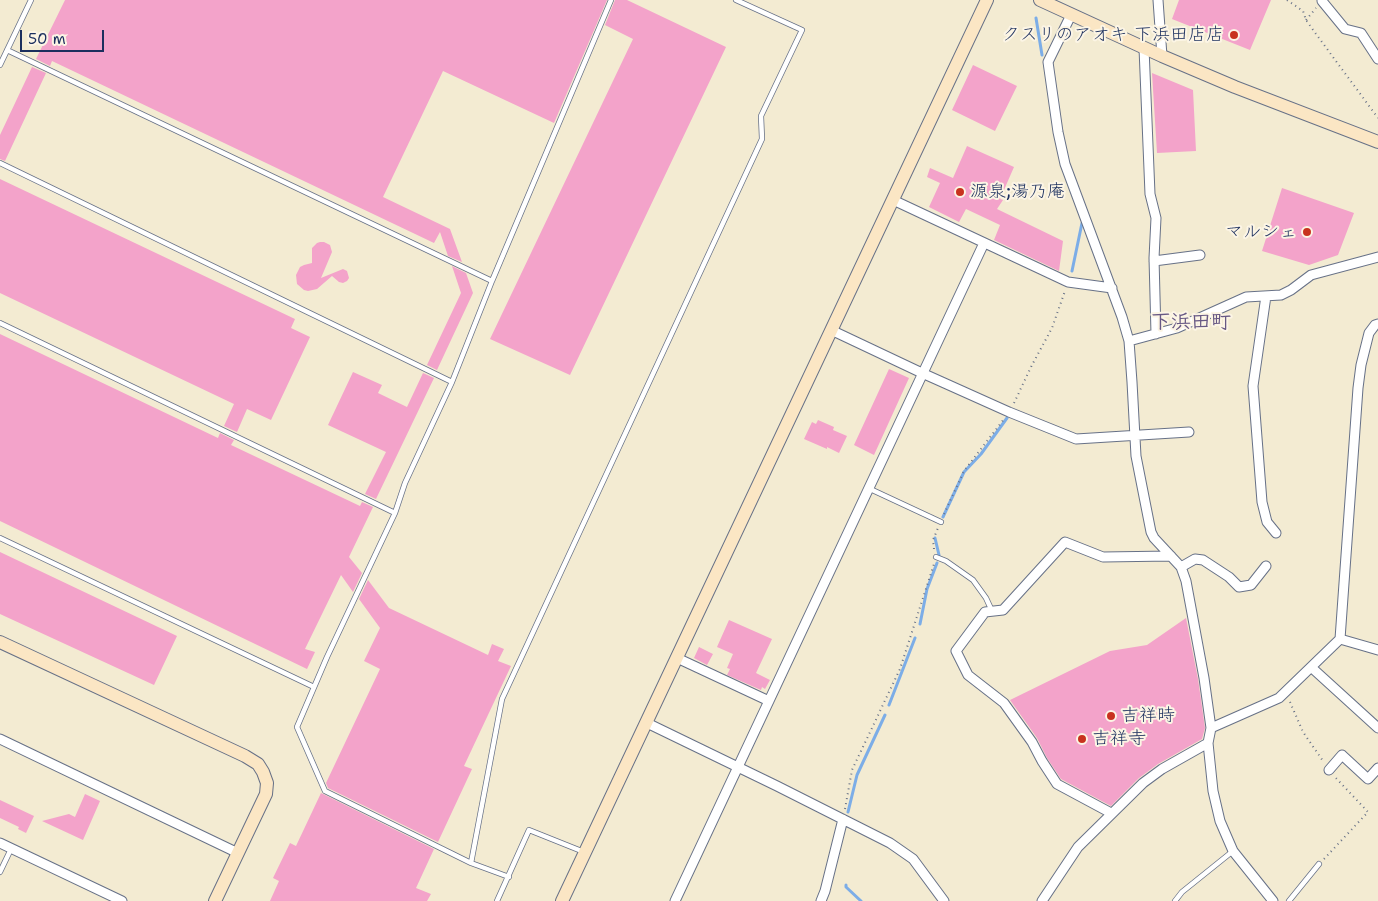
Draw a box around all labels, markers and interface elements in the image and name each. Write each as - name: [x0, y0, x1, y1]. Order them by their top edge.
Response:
- scale bar: [22, 20, 106, 52]
- place label: クスリのアオキ 下浜田店店: [1002, 24, 1224, 46]
- text: 50 m: [28, 29, 66, 49]
- marker: クスリのアオキ 下浜田店店: [1228, 29, 1240, 41]
- place label: 源泉;湯乃庵: [970, 181, 1065, 203]
- marker: 源泉;湯乃庵: [954, 186, 966, 198]
- place label: マルシェ: [1225, 221, 1297, 243]
- marker: マルシェ: [1301, 226, 1313, 238]
- district label: 下浜田町: [1151, 311, 1231, 335]
- place label: 吉祥時: [1121, 705, 1175, 727]
- marker: 吉祥時: [1105, 710, 1117, 722]
- place label: 吉祥寺: [1092, 728, 1146, 750]
- marker: 吉祥寺: [1076, 733, 1088, 745]

